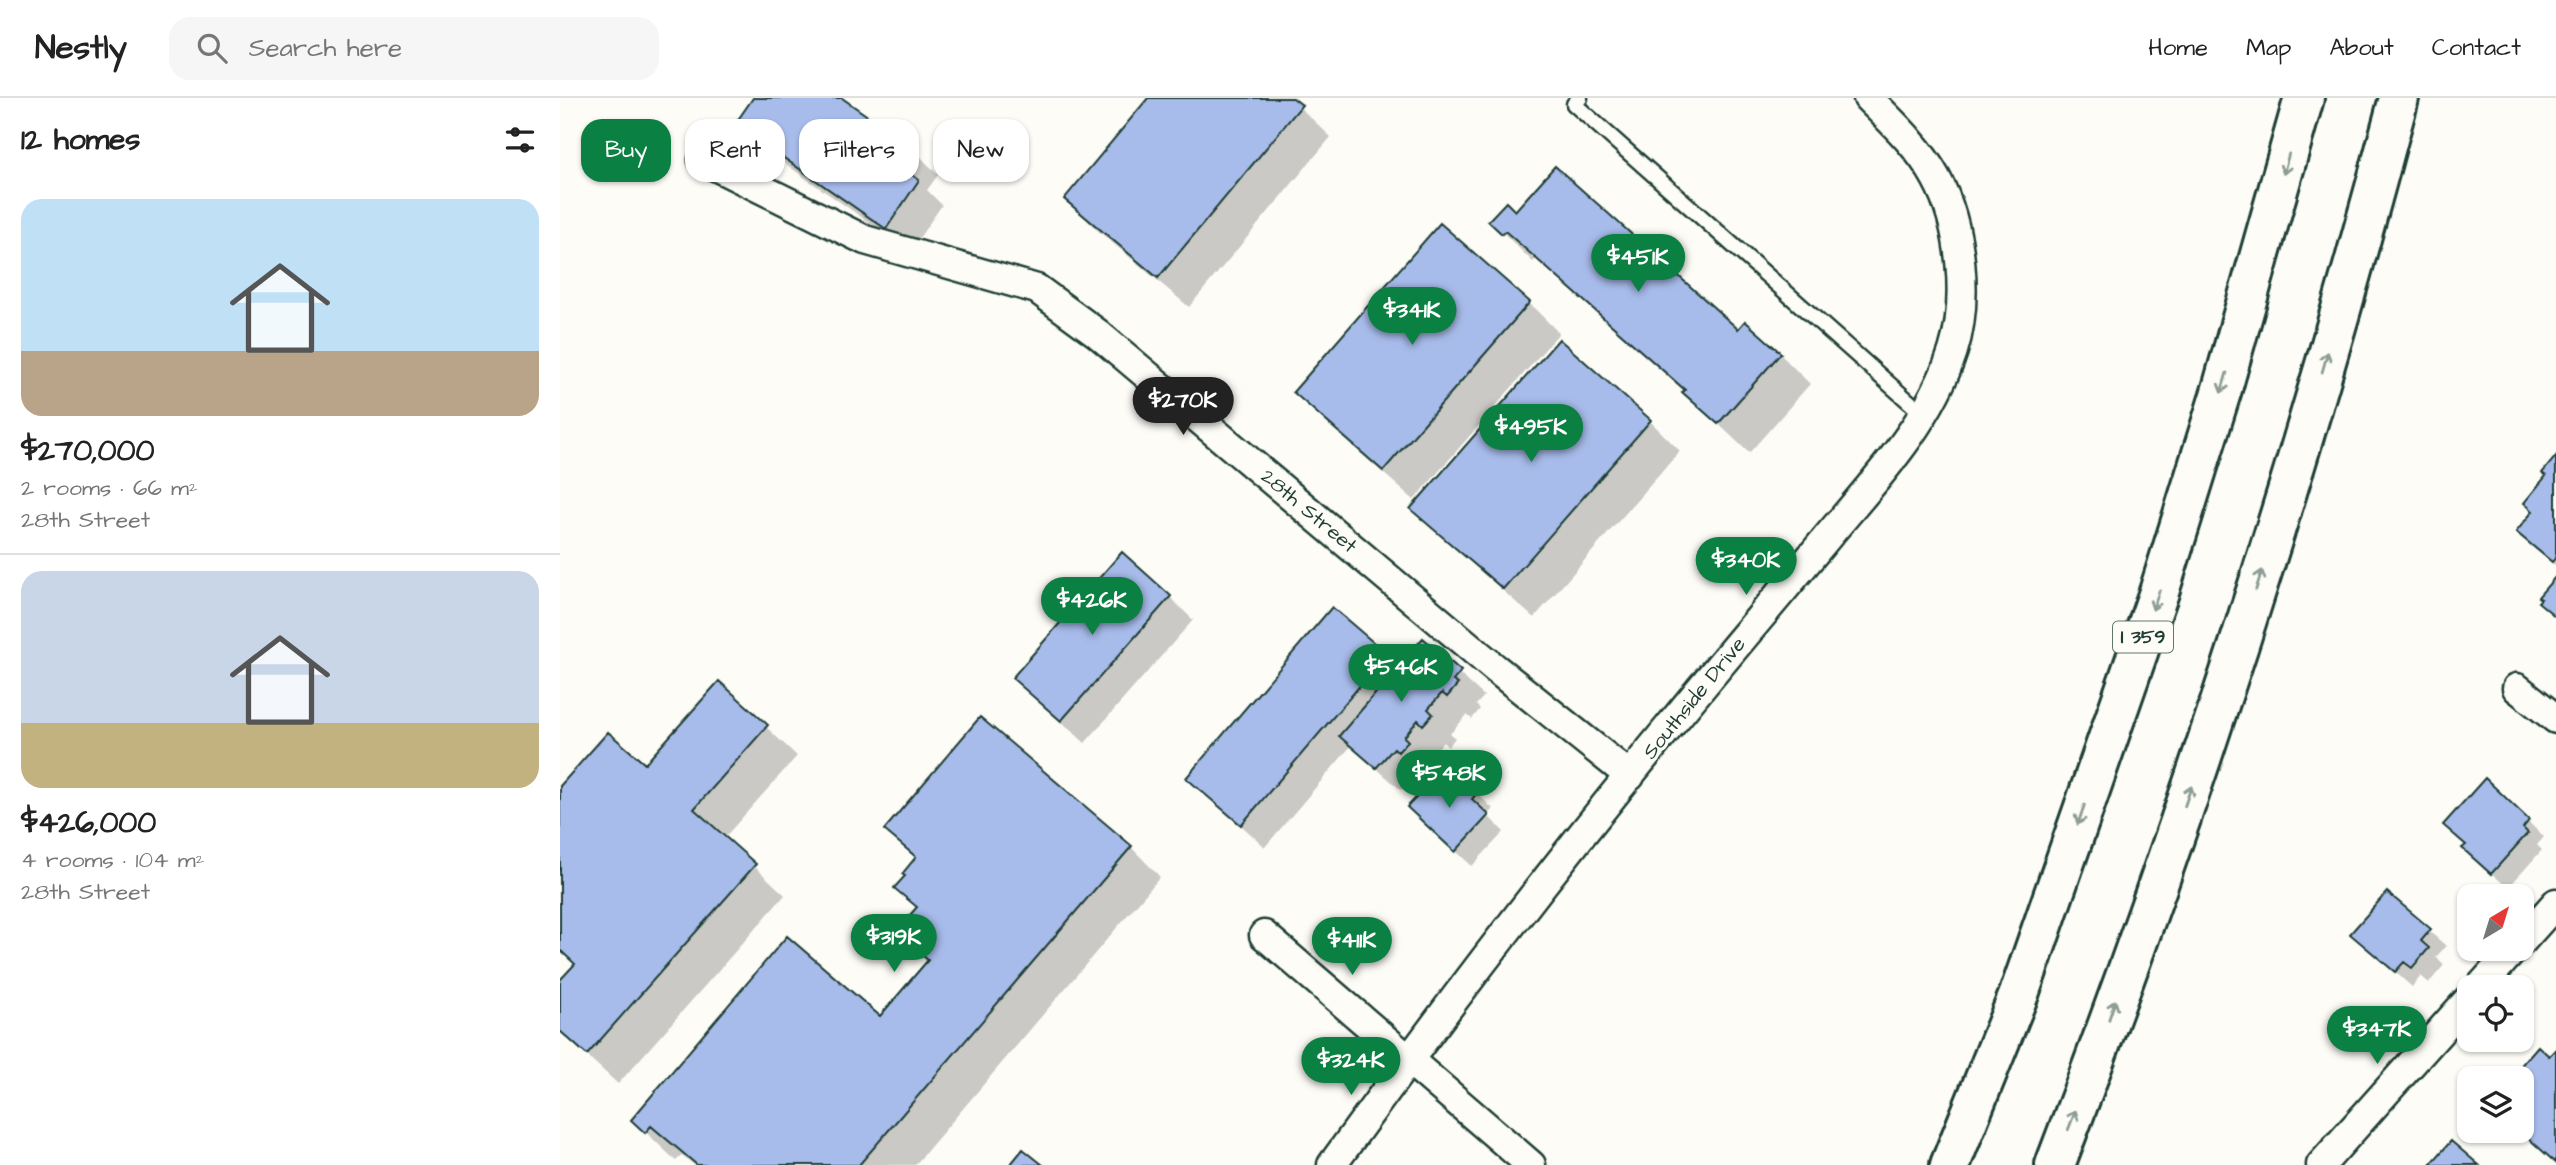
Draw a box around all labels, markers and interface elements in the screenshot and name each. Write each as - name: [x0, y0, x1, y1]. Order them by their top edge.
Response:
- search box: [169, 17, 659, 80]
- text: Nestly: [35, 25, 127, 71]
- icon: search: [193, 29, 231, 67]
- text: Search here: [249, 30, 402, 66]
- text: Home: [2148, 31, 2208, 65]
- text: Map: [2246, 31, 2291, 65]
- text: About: [2329, 31, 2394, 65]
- text: Contact: [2432, 31, 2521, 65]
- text: 12 homes: [21, 119, 140, 161]
- chip: Buy: [581, 119, 671, 182]
- chip: Rent: [685, 119, 785, 182]
- chip: Filters: [799, 119, 919, 182]
- chip: New: [933, 119, 1029, 182]
- icon: filters: [501, 121, 539, 159]
- one-way arrow: [2279, 152, 2292, 175]
- pin: $451K: [1589, 234, 1687, 294]
- text: $451K: [1607, 241, 1669, 273]
- icon: home: [217, 245, 343, 371]
- pin: $341K: [1363, 288, 1461, 347]
- text: $341K: [1383, 294, 1441, 326]
- one-way arrow: [2320, 351, 2333, 373]
- one-way arrow: [2217, 371, 2230, 394]
- pin: $270K: [1134, 378, 1232, 437]
- text: $270K: [1149, 384, 1217, 416]
- pin: $495K: [1482, 404, 1580, 464]
- text: $495K: [1495, 411, 1567, 443]
- text: $270,000: [21, 430, 154, 472]
- street label: 28th Street: [1255, 462, 1364, 560]
- text: 2 rooms · 66 m²: [21, 472, 198, 504]
- text: 28th Street: [21, 504, 150, 536]
- pin: $340K: [1697, 538, 1795, 597]
- text: $340K: [1712, 544, 1780, 576]
- one-way arrow: [2254, 569, 2266, 591]
- pin: $426K: [1043, 578, 1141, 637]
- text: $426K: [1057, 584, 1127, 616]
- one-way arrow: [2149, 588, 2161, 610]
- icon: home: [217, 617, 343, 743]
- road number: I 359: [2113, 622, 2173, 652]
- street label: Southside Drive: [1636, 631, 1752, 765]
- pin: $546K: [1352, 644, 1450, 704]
- text: $546K: [1364, 651, 1438, 683]
- pin: $548K: [1400, 750, 1498, 810]
- text: $548K: [1412, 757, 1486, 789]
- one-way arrow: [2183, 785, 2195, 807]
- text: $426,000: [21, 802, 156, 844]
- one-way arrow: [2074, 803, 2086, 825]
- text: 4 rooms · 104 m²: [21, 844, 204, 876]
- text: 28th Street: [21, 876, 150, 908]
- north arrow: [2457, 884, 2534, 961]
- map controls: [2457, 884, 2534, 1143]
- pin: $319K: [845, 914, 943, 974]
- pin: $411K: [1303, 918, 1401, 977]
- text: $319K: [867, 921, 921, 953]
- text: $411K: [1328, 924, 1376, 956]
- button: locate: [2457, 975, 2534, 1052]
- one-way arrow: [2107, 1000, 2119, 1022]
- pin: $347K: [2328, 1006, 2426, 1066]
- text: $347K: [2343, 1013, 2411, 1045]
- pin: $324K: [1302, 1038, 1400, 1097]
- text: $324K: [1317, 1044, 1385, 1076]
- button: layers: [2457, 1066, 2534, 1143]
- one-way arrow: [2067, 1109, 2079, 1131]

